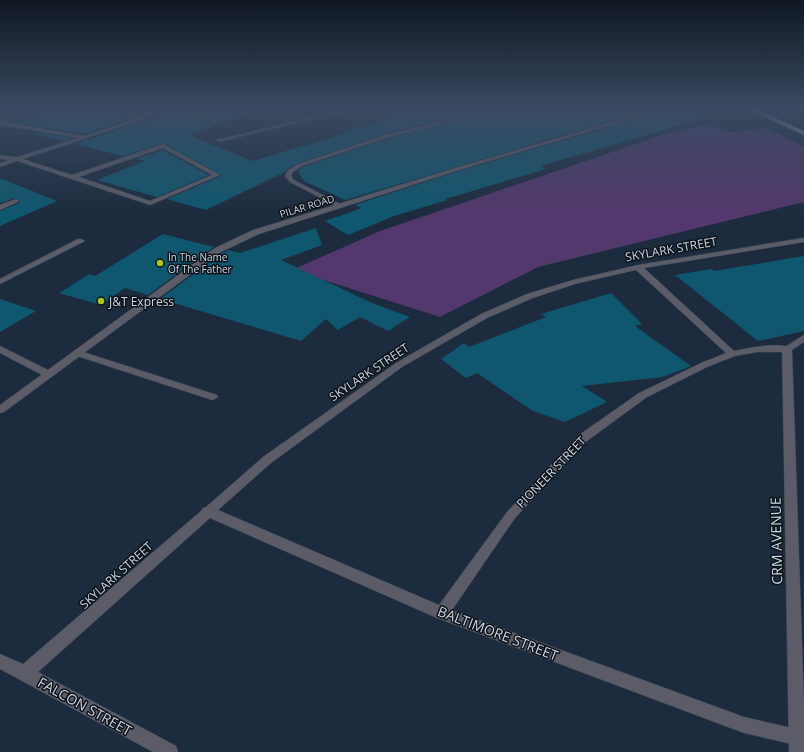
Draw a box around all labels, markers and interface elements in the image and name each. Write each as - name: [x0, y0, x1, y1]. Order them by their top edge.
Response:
- street label: PILAR ROAD: [278, 191, 336, 221]
- street label: SKYLARK STREET: [624, 232, 719, 265]
- place label: In The Name Of The Father: [168, 250, 232, 276]
- marker: In The Name Of The Father: [155, 258, 165, 268]
- place label: J&T Express: [108, 293, 174, 310]
- marker: J&T Express: [96, 296, 106, 306]
- street label: SKYLARK STREET: [326, 339, 413, 405]
- street label: PIONEER STREET: [512, 432, 590, 511]
- street label: CRM AVENUE: [766, 497, 786, 585]
- street label: SKYLARK STREET: [76, 537, 156, 612]
- street label: BALTIMORE STREET: [435, 601, 561, 665]
- street label: FALCON STREET: [35, 672, 136, 740]

